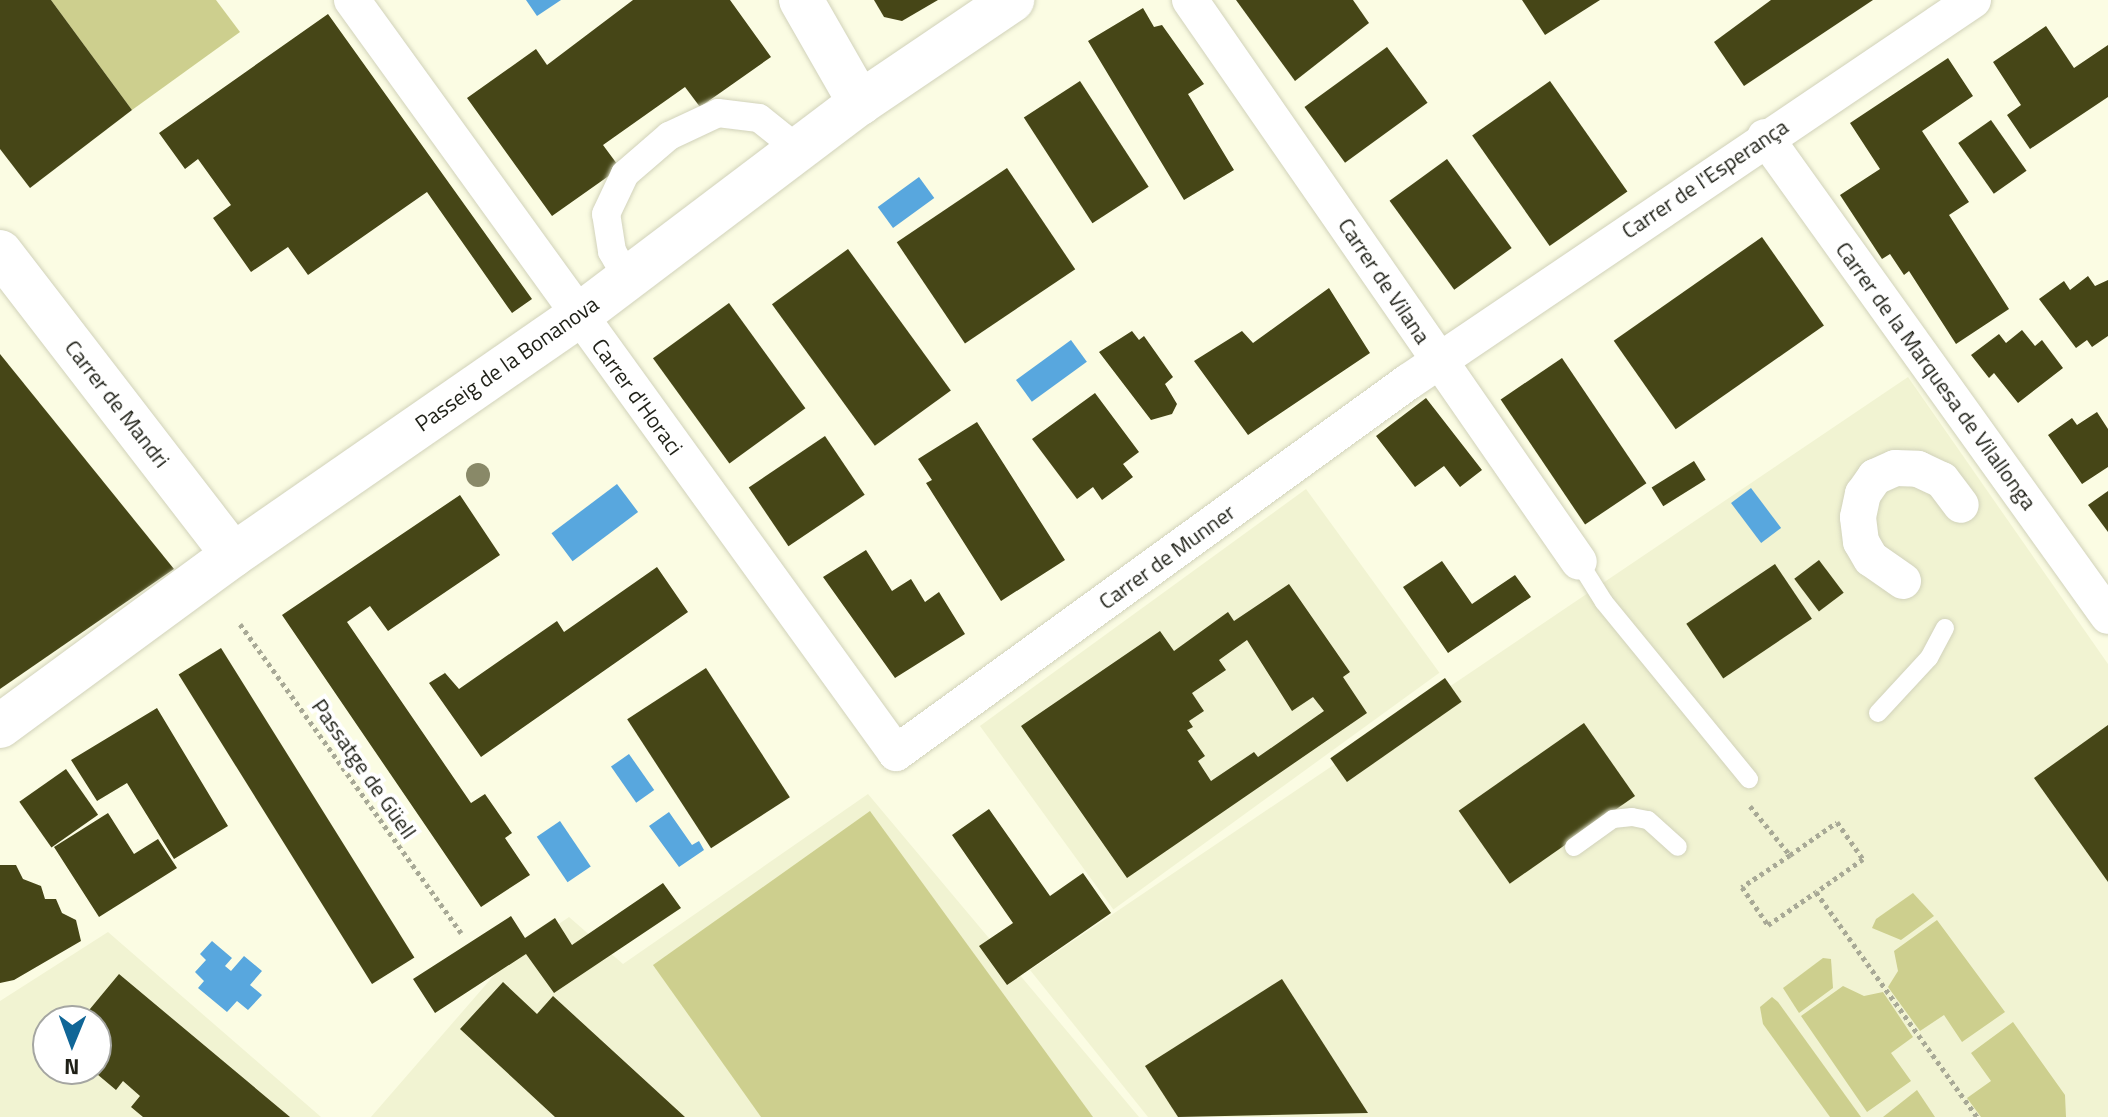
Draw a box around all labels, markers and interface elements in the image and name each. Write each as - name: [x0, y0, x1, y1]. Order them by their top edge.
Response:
- street label: Carrer de l'Esperança: [1617, 114, 1793, 244]
- street label: Carrer de Vilana: [1332, 213, 1436, 349]
- street label: Carrer de la Marquesa de Vilallonga: [1830, 237, 2042, 515]
- street label: Passeig de la Bonanova: [410, 291, 604, 437]
- street label: Carrer d'Horaci: [586, 334, 688, 460]
- street label: Carrer de Mandri: [59, 335, 175, 473]
- street label: Carrer de Munner: [1094, 499, 1240, 615]
- street label: Passatge de Güell: [306, 694, 422, 844]
- north arrow: [32, 1005, 112, 1085]
- text: N: [64, 1050, 80, 1084]

